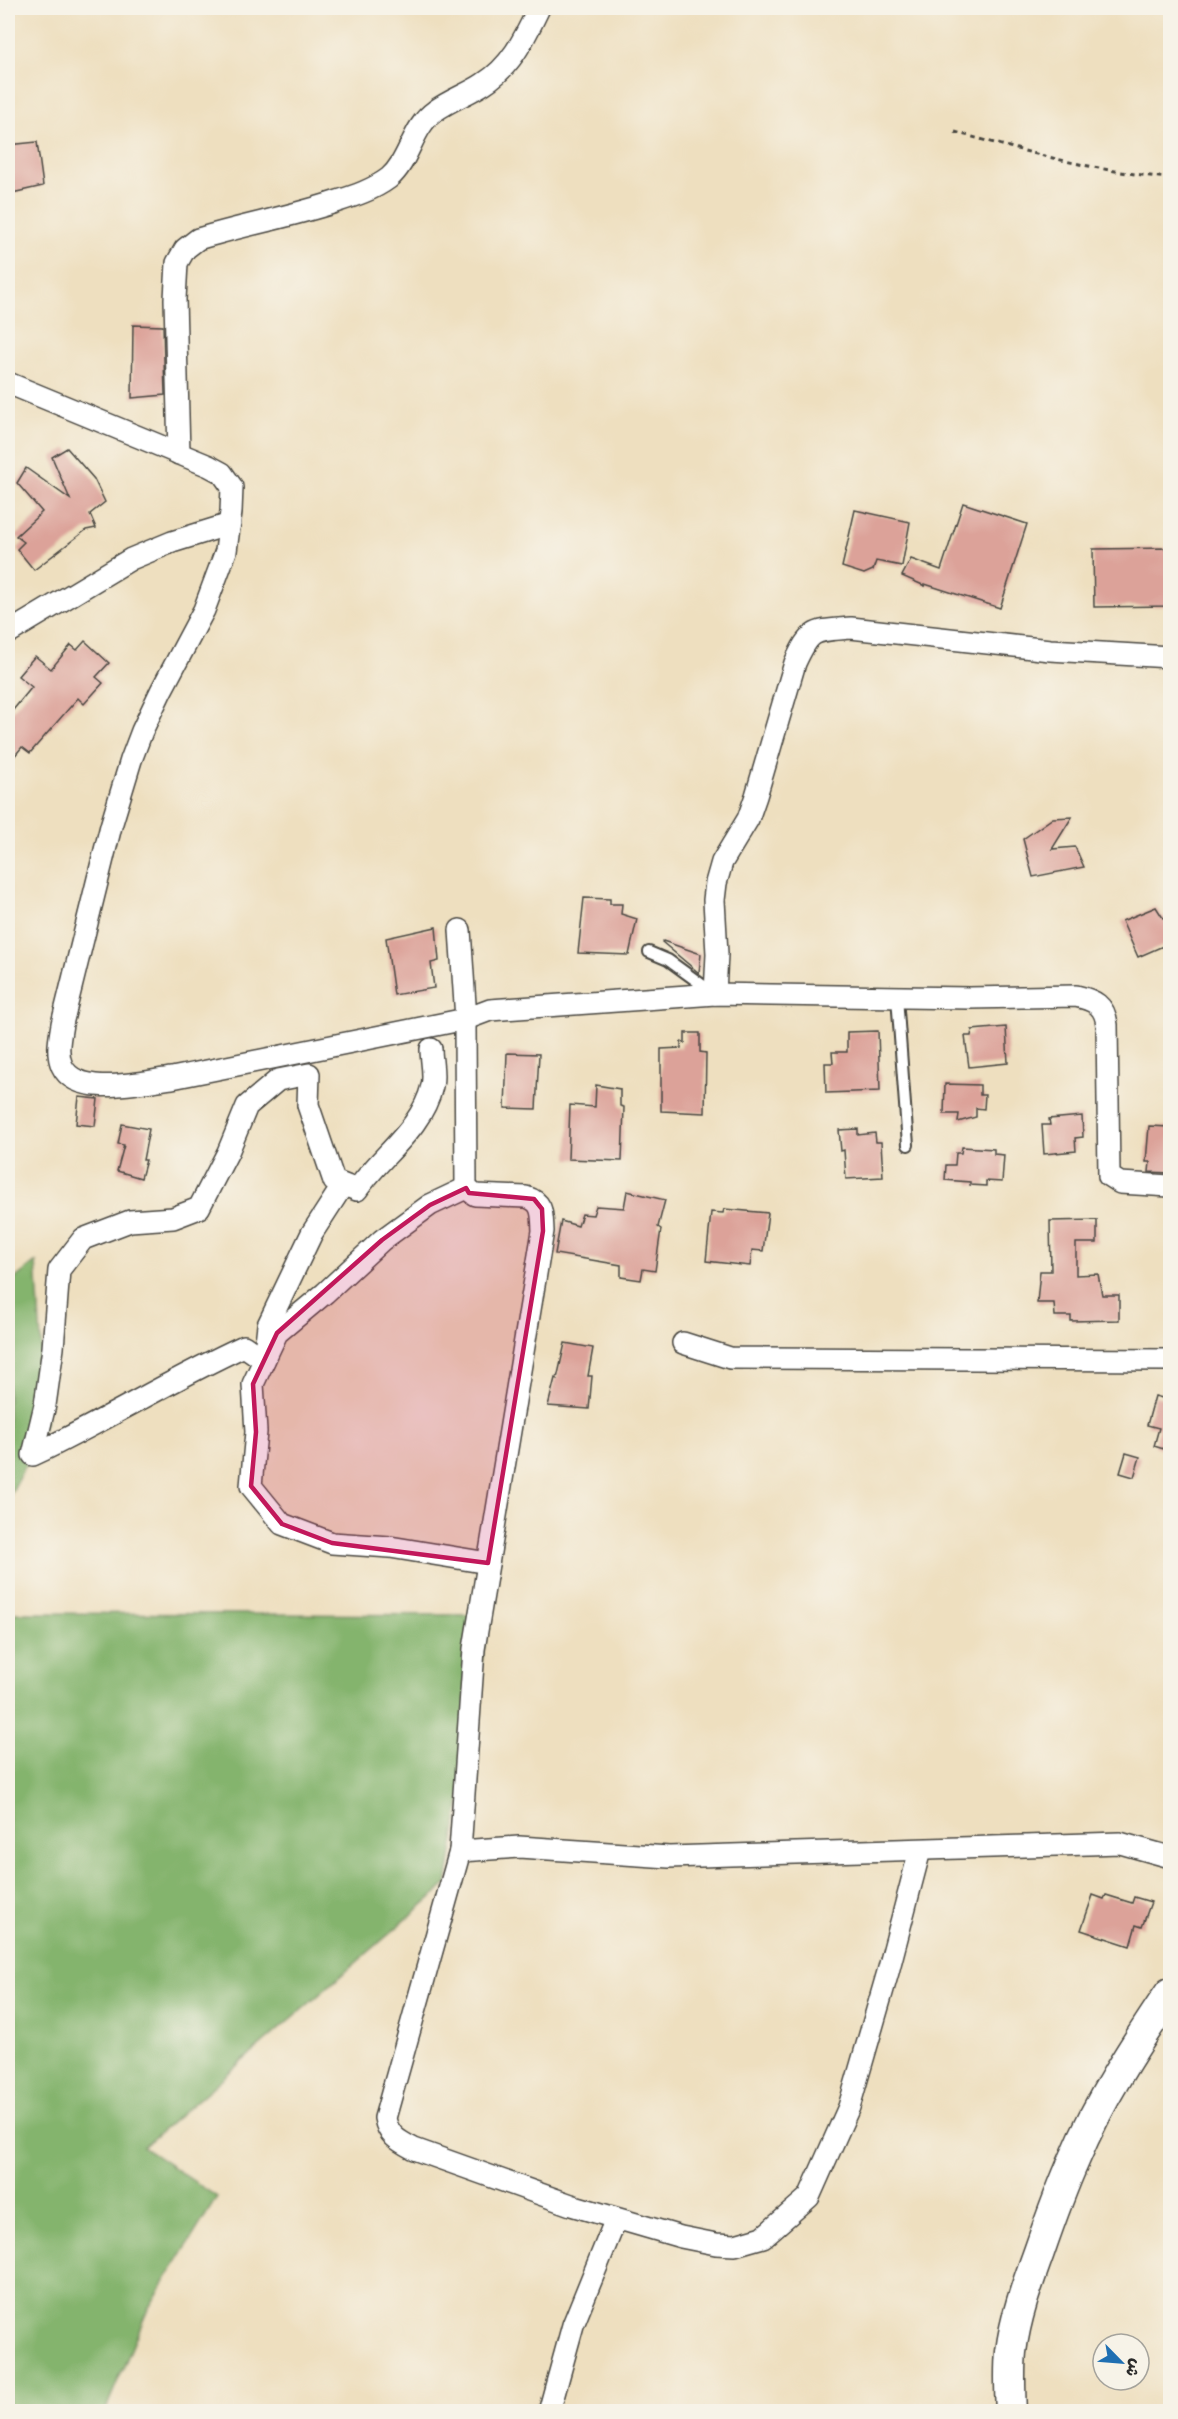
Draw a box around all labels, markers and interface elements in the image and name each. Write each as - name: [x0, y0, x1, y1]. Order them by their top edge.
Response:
- north arrow: [1091, 2332, 1151, 2392]
- text: ش: [1121, 2356, 1148, 2381]

